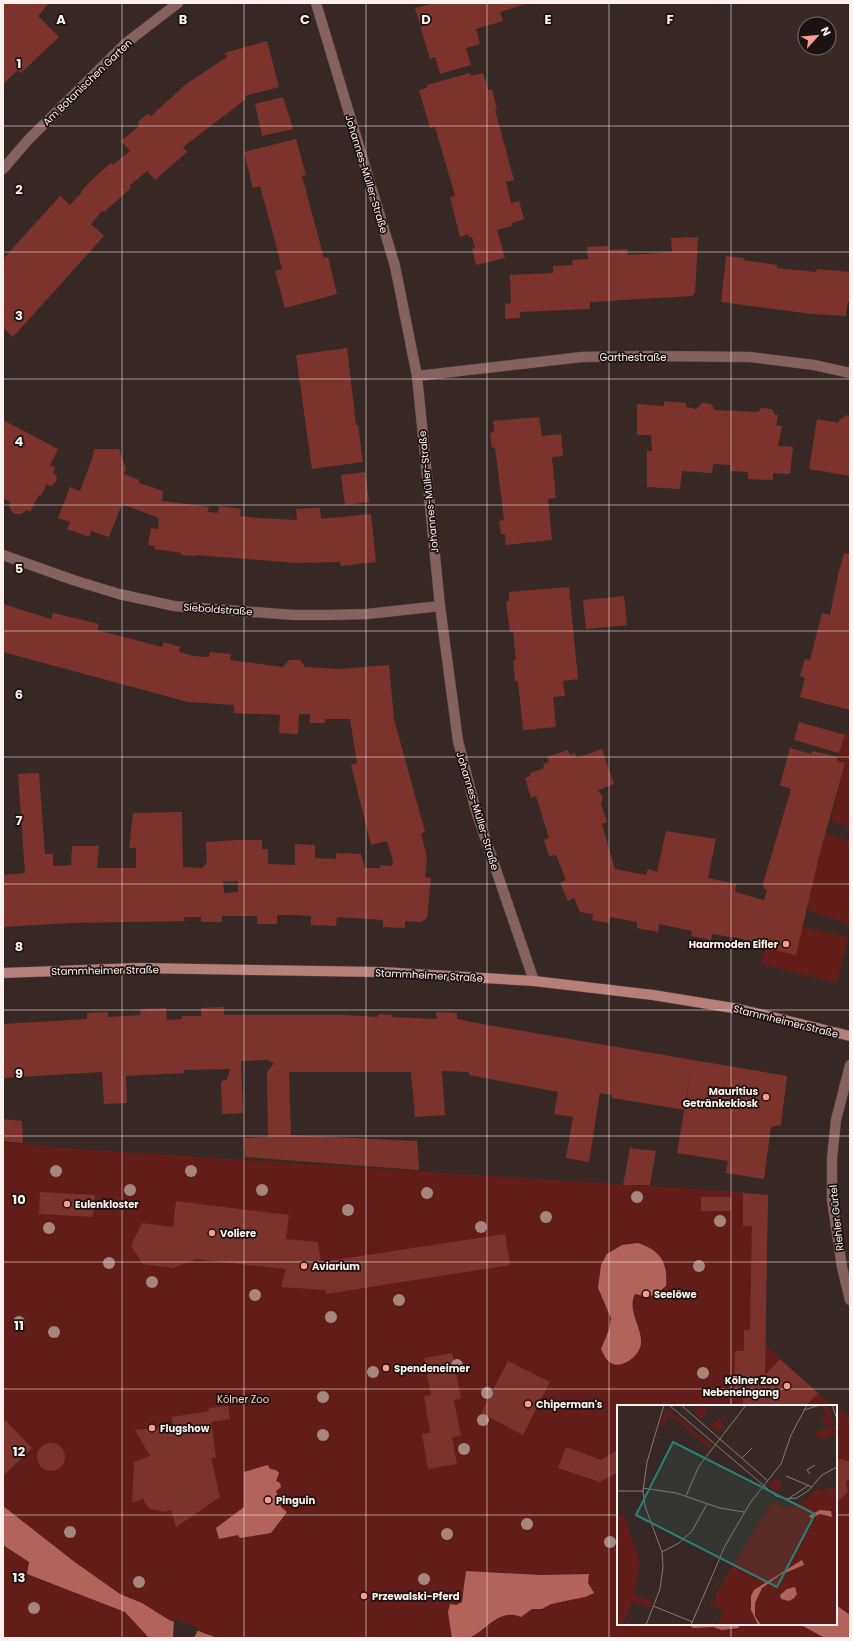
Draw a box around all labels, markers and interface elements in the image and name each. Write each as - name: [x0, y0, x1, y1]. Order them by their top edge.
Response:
- text: A: [56, 10, 66, 29]
- text: B: [179, 10, 188, 29]
- text: C: [300, 10, 310, 29]
- text: D: [421, 10, 431, 29]
- text: E: [544, 10, 552, 29]
- text: F: [666, 10, 674, 29]
- north arrow: [797, 16, 837, 56]
- text: N: [817, 24, 835, 39]
- street label: Am Botanischen Garten: [39, 36, 135, 129]
- text: 1: [17, 54, 21, 73]
- street label: Johannes-Müller-Straße: [341, 113, 392, 235]
- text: 2: [15, 180, 23, 199]
- text: 3: [15, 306, 23, 325]
- street label: Garthestraße: [600, 350, 666, 365]
- street label: Johannes-Müller-Straße: [415, 430, 442, 554]
- text: 4: [15, 432, 24, 451]
- text: 5: [15, 559, 23, 578]
- street label: Sieboldstraße: [183, 600, 253, 619]
- text: 6: [15, 685, 23, 704]
- street label: Johannes-Müller-Straße: [452, 750, 503, 872]
- text: 7: [16, 811, 23, 830]
- text: 8: [15, 937, 23, 956]
- place label: Haarmoden Eifler: [689, 937, 779, 952]
- marker: Haarmoden Eifler: [781, 939, 791, 949]
- street label: Stammheimer Straße: [51, 962, 159, 979]
- street label: Stammheimer Straße: [375, 965, 483, 986]
- street label: Stammheimer Straße: [732, 1001, 840, 1042]
- text: 9: [15, 1064, 23, 1083]
- place label: Mauritius Getränkekiosk: [683, 1084, 759, 1111]
- marker: Mauritius Getränkekiosk: [761, 1092, 771, 1102]
- street label: Riehler Gürtel: [826, 1184, 847, 1252]
- text: 10: [12, 1190, 26, 1209]
- place label: Eulenkloster: [75, 1197, 139, 1212]
- marker: Eulenkloster: [62, 1199, 72, 1209]
- place label: Voliere: [220, 1226, 256, 1241]
- marker: Voliere: [207, 1228, 217, 1238]
- place label: Aviarium: [312, 1259, 360, 1274]
- marker: Aviarium: [299, 1261, 309, 1271]
- place label: Seelöwe: [654, 1287, 697, 1302]
- marker: Seelöwe: [641, 1289, 651, 1299]
- text: 11: [14, 1316, 24, 1335]
- place label: Spendeneimer: [394, 1361, 470, 1376]
- marker: Spendeneimer: [381, 1363, 391, 1373]
- place label: Kölner Zoo Nebeneingang: [703, 1373, 780, 1400]
- marker: Kölner Zoo Nebeneingang: [782, 1381, 792, 1391]
- park label: Kölner Zoo: [217, 1392, 269, 1407]
- place label: Chiperman's: [536, 1397, 603, 1412]
- marker: Chiperman's: [523, 1399, 533, 1409]
- inset map: [617, 1405, 837, 1625]
- place label: Flugshow: [160, 1421, 210, 1436]
- marker: Flugshow: [147, 1423, 157, 1433]
- text: 12: [13, 1442, 26, 1461]
- place label: Pinguin: [276, 1493, 315, 1508]
- marker: Pinguin: [263, 1495, 273, 1505]
- text: 13: [13, 1568, 26, 1587]
- place label: Przewalski-Pferd: [372, 1589, 460, 1604]
- marker: Przewalski-Pferd: [359, 1591, 369, 1601]

